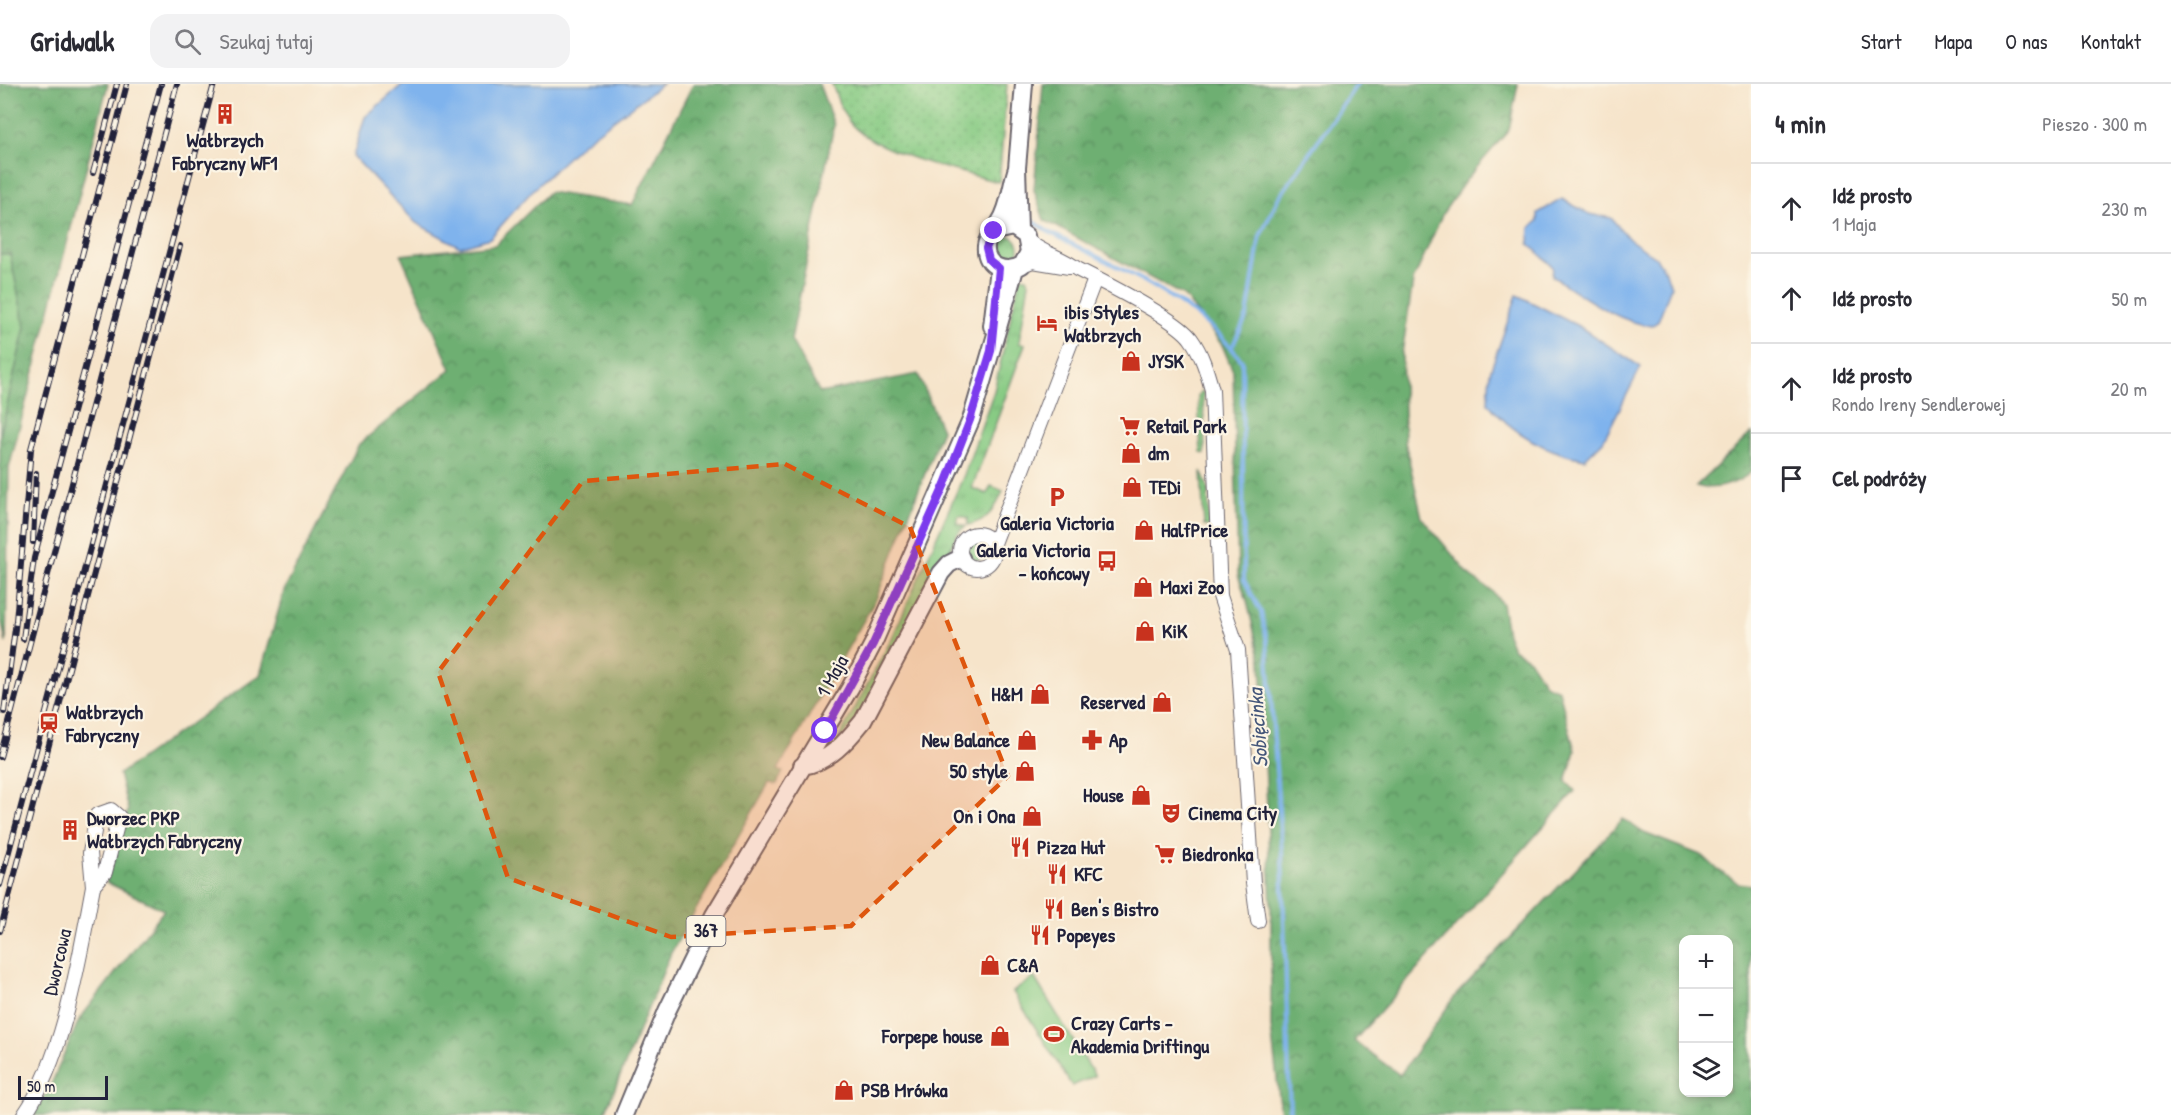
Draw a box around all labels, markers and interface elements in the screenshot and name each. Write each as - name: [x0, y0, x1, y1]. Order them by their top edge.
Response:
- search box: [150, 14, 570, 68]
- text: Gridwalk: [30, 22, 114, 60]
- icon: search: [171, 25, 204, 58]
- text: Szukaj tutaj: [219, 26, 313, 56]
- text: Start: [1861, 27, 1901, 56]
- text: Mapa: [1934, 27, 1972, 56]
- text: O nas: [2005, 27, 2048, 56]
- text: Kontakt: [2081, 27, 2141, 56]
- building icon: Wałbrzych Fabryczny WF1: [213, 102, 237, 126]
- text: 4 min: [1775, 106, 1826, 141]
- text: Pieszo · 300 m: [2042, 110, 2147, 137]
- place label: Wałbrzych Fabryczny WF1: [171, 126, 278, 177]
- text: Idź prosto: [1832, 180, 1912, 210]
- icon: ahead: [1775, 192, 1808, 225]
- text: 230 m: [2102, 195, 2147, 222]
- text: 1 Maja: [1832, 210, 1876, 237]
- route end: [980, 217, 1006, 243]
- icon: ahead: [1775, 282, 1808, 315]
- text: Idź prosto: [1832, 283, 1912, 313]
- text: 50 m: [2111, 285, 2147, 312]
- place label: ibis Styles Wałbrzych: [1064, 298, 1141, 349]
- hotel icon: ibis Styles Wałbrzych: [1035, 311, 1059, 335]
- place label: JYSK: [1148, 347, 1184, 374]
- shop icon: JYSK: [1119, 349, 1143, 373]
- text: Idź prosto: [1832, 360, 1912, 390]
- icon: ahead: [1775, 372, 1808, 405]
- text: 20 m: [2110, 375, 2147, 402]
- text: Rondo Ireny Sendlerowej: [1832, 390, 2006, 417]
- place label: Retail Park: [1147, 412, 1227, 439]
- supermarket icon: Retail Park: [1118, 414, 1142, 438]
- place label: dm: [1148, 439, 1170, 466]
- shop icon: dm: [1119, 441, 1143, 465]
- icon: arrive: [1775, 462, 1808, 495]
- text: Cel podróży: [1832, 463, 1927, 493]
- place label: TEDi: [1148, 473, 1181, 500]
- shop icon: TEDi: [1120, 475, 1144, 499]
- parking icon: Galeria Victoria: [1045, 485, 1069, 509]
- place label: Galeria Victoria: [1000, 509, 1114, 536]
- place label: HalfPrice: [1161, 516, 1228, 543]
- shop icon: HalfPrice: [1132, 518, 1156, 542]
- place label: Galeria Victoria - końcowy: [976, 536, 1091, 587]
- bus stop icon: Galeria Victoria - końcowy: [1095, 549, 1119, 573]
- place label: Maxi Zoo: [1160, 573, 1224, 600]
- shop icon: Maxi Zoo: [1131, 575, 1155, 599]
- place label: KiK: [1162, 617, 1188, 644]
- shop icon: KiK: [1133, 619, 1157, 643]
- street label: 1 Maja: [809, 650, 854, 702]
- place label: H&M: [991, 680, 1023, 707]
- shop icon: H&M: [1028, 682, 1052, 706]
- water label: Sobięcinka: [1240, 685, 1275, 769]
- place label: Reserved: [1081, 688, 1145, 715]
- shop icon: Reserved: [1150, 690, 1174, 714]
- place label: Wałbrzych Fabryczny: [65, 698, 143, 749]
- station icon: Wałbrzych Fabryczny: [37, 711, 61, 735]
- route start: [811, 717, 837, 743]
- place label: New Balance: [922, 726, 1010, 753]
- place label: Ap: [1109, 726, 1128, 754]
- shop icon: New Balance: [1015, 728, 1039, 752]
- pharmacy icon: Ap: [1080, 728, 1104, 752]
- place label: 50 style: [950, 757, 1008, 785]
- shop icon: 50 style: [1013, 759, 1037, 783]
- place label: House: [1083, 781, 1124, 808]
- shop icon: House: [1129, 783, 1153, 807]
- place label: Cinema City: [1188, 799, 1278, 827]
- theatre icon: Cinema City: [1159, 801, 1183, 825]
- place label: On i Ona: [953, 802, 1015, 829]
- place label: Dworzec PKP Wałbrzych Fabryczny: [87, 804, 243, 855]
- shop icon: On i Ona: [1020, 804, 1044, 828]
- building icon: Dworzec PKP Wałbrzych Fabryczny: [58, 818, 82, 842]
- place label: Pizza Hut: [1037, 833, 1106, 860]
- restaurant icon: Pizza Hut: [1008, 835, 1032, 859]
- place label: Biedronka: [1182, 840, 1253, 867]
- supermarket icon: Biedronka: [1153, 842, 1177, 866]
- place label: KFC: [1074, 860, 1103, 887]
- restaurant icon: KFC: [1045, 862, 1069, 886]
- place label: Ben's Bistro: [1071, 895, 1159, 922]
- restaurant icon: Ben's Bistro: [1042, 897, 1066, 921]
- road number: 367: [686, 916, 726, 946]
- place label: Popeyes: [1057, 921, 1116, 949]
- restaurant icon: Popeyes: [1028, 923, 1052, 947]
- street label: Dworcowa: [36, 926, 77, 998]
- map controls: [1679, 935, 1733, 1097]
- button: +: [1679, 935, 1733, 989]
- place label: C&A: [1007, 951, 1039, 978]
- shop icon: C&A: [978, 953, 1002, 977]
- button: −: [1679, 989, 1733, 1043]
- place label: Crazy Carts - Akademia Driftingu: [1071, 1009, 1210, 1060]
- place label: Forpepe house: [881, 1022, 983, 1050]
- sports icon: Crazy Carts - Akademia Driftingu: [1042, 1022, 1066, 1046]
- shop icon: Forpepe house: [988, 1024, 1012, 1048]
- button: layers: [1679, 1043, 1733, 1097]
- scale bar: [18, 1073, 108, 1100]
- text: 50 m: [27, 1075, 56, 1097]
- place label: PSB Mrówka: [861, 1076, 948, 1103]
- shop icon: PSB Mrówka: [832, 1078, 856, 1102]

